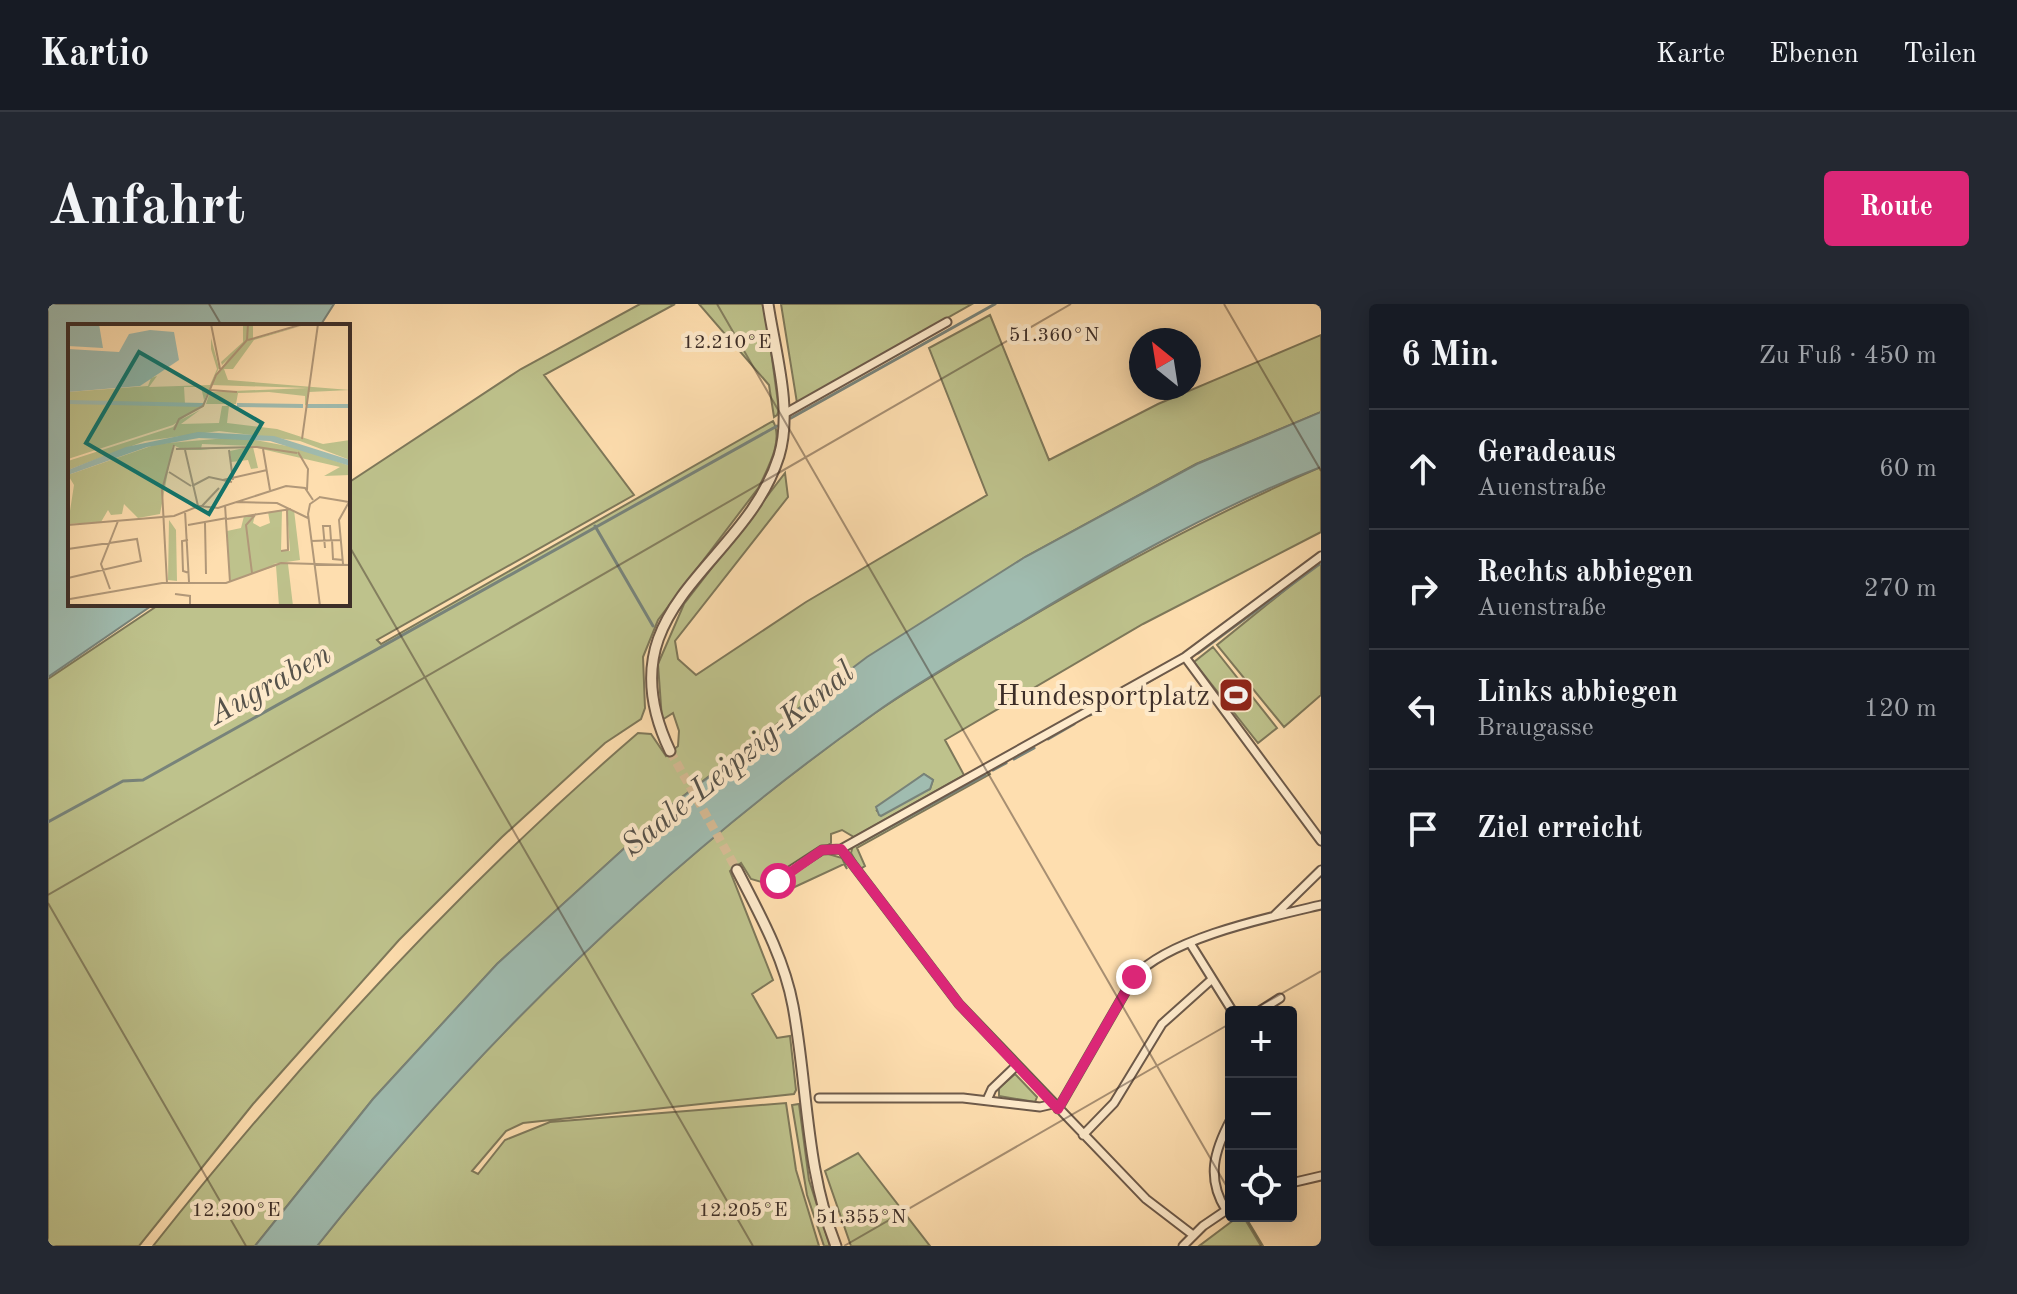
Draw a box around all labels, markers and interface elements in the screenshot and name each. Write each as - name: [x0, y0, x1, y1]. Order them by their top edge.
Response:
- text: Kartio: [40, 36, 149, 74]
- text: Karte: [1656, 41, 1725, 69]
- text: Ebenen: [1769, 41, 1859, 69]
- text: Teilen: [1903, 41, 1977, 69]
- button: Route: [1824, 171, 1969, 246]
- text: Anfahrt: [48, 180, 245, 236]
- inset map: [68, 324, 350, 606]
- text: 51.360°N: [1009, 326, 1099, 346]
- north arrow: [1129, 328, 1201, 400]
- text: 12.210°E: [683, 333, 772, 353]
- text: 6 Min.: [1401, 339, 1499, 373]
- text: Zu Fuß · 450 m: [1759, 343, 1937, 369]
- text: Geradeaus: [1477, 438, 1616, 468]
- icon: ahead: [1401, 447, 1445, 491]
- text: 60 m: [1879, 456, 1937, 482]
- text: Auenstraße: [1477, 475, 1606, 501]
- text: Rechts abbiegen: [1477, 558, 1694, 588]
- icon: right: [1401, 567, 1445, 611]
- text: 270 m: [1864, 576, 1937, 602]
- text: Auenstraße: [1477, 595, 1606, 621]
- water label: Augraben: [202, 639, 337, 733]
- water label: Saale-Leipzig-Kanal: [616, 656, 862, 864]
- sports icon: Hundesportplatz: [1217, 676, 1255, 714]
- text: Links abbiegen: [1477, 678, 1678, 708]
- place label: Hundesportplatz: [996, 682, 1210, 712]
- icon: left: [1401, 687, 1445, 731]
- text: 120 m: [1864, 696, 1937, 722]
- text: Braugasse: [1477, 715, 1594, 741]
- icon: arrive: [1401, 807, 1445, 851]
- text: Ziel erreicht: [1477, 814, 1642, 844]
- route start: [760, 863, 796, 899]
- route end: [1116, 959, 1152, 995]
- map controls: [1225, 1006, 1297, 1222]
- button: +: [1225, 1006, 1297, 1078]
- button: −: [1225, 1078, 1297, 1150]
- button: locate: [1225, 1150, 1297, 1222]
- text: 12.200°E: [192, 1201, 281, 1221]
- text: 12.205°E: [699, 1201, 788, 1221]
- text: 51.355°N: [816, 1208, 906, 1228]

